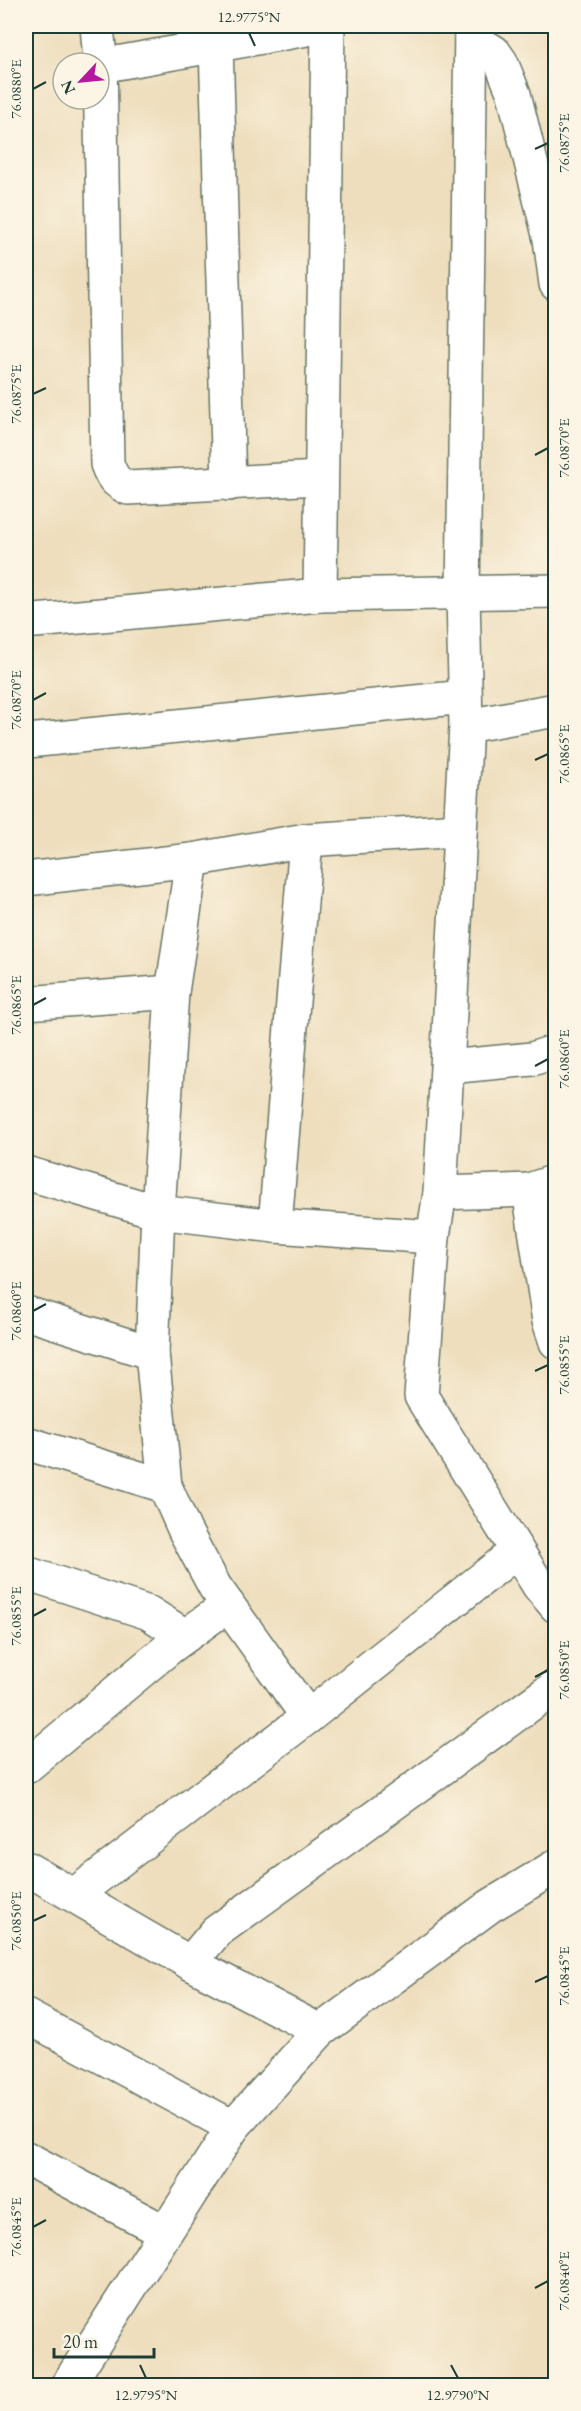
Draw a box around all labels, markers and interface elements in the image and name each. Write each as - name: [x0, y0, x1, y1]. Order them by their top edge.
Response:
- text: 12.9775°N: [218, 7, 281, 26]
- north arrow: [51, 51, 111, 111]
- text: 76.0880°E: [6, 59, 25, 119]
- text: N: [56, 77, 80, 98]
- text: 76.0875°E: [554, 113, 573, 173]
- text: 76.0875°E: [6, 364, 25, 424]
- text: 76.0870°E: [554, 418, 573, 478]
- text: 76.0870°E: [6, 670, 25, 730]
- text: 76.0865°E: [554, 724, 573, 784]
- text: 76.0865°E: [6, 975, 25, 1035]
- text: 76.0860°E: [554, 1029, 573, 1089]
- text: 76.0860°E: [6, 1281, 25, 1341]
- text: 76.0855°E: [554, 1335, 573, 1395]
- text: 76.0855°E: [6, 1586, 25, 1646]
- text: 76.0850°E: [554, 1640, 573, 1700]
- text: 76.0850°E: [6, 1891, 25, 1951]
- text: 76.0845°E: [554, 1946, 573, 2006]
- text: 76.0845°E: [6, 2197, 25, 2257]
- text: 76.0840°E: [554, 2251, 573, 2311]
- scale bar: [54, 2321, 154, 2359]
- text: 20 m: [63, 2330, 98, 2353]
- text: 12.9795°N: [115, 2385, 178, 2404]
- text: 12.9790°N: [427, 2385, 490, 2404]

